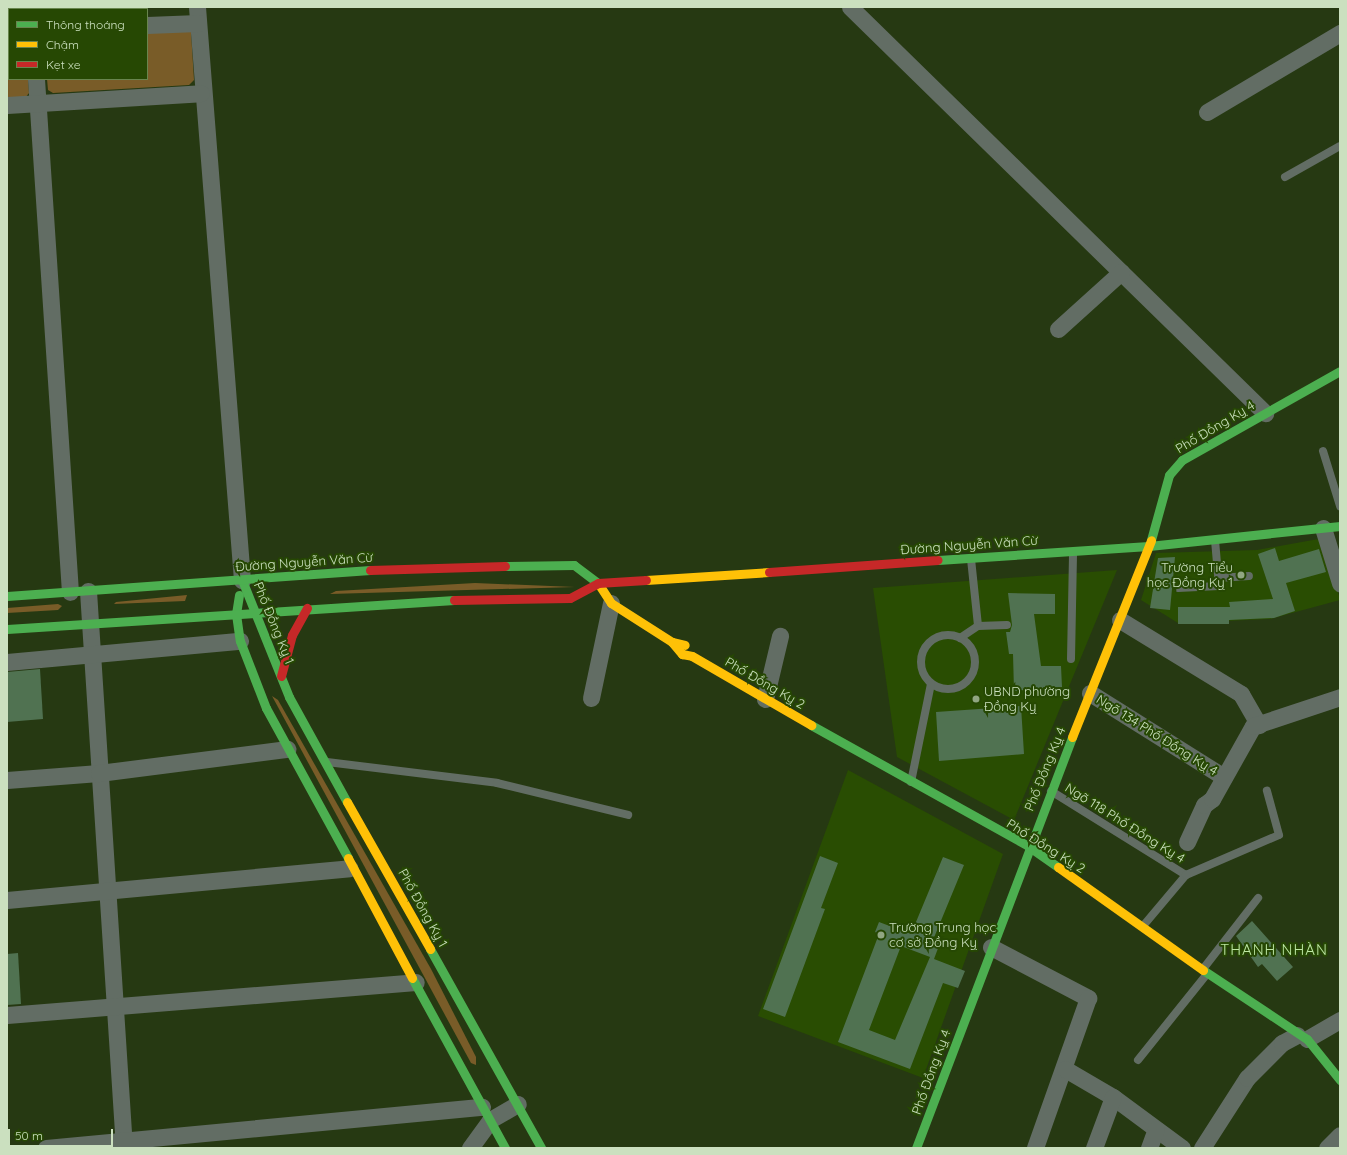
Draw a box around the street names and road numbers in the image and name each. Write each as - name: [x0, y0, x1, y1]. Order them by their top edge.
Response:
- street label: Phố Đồng Kỵ 4: [1173, 397, 1257, 457]
- street label: Đường Nguyễn Văn Cừ: [900, 532, 1038, 558]
- street label: Đường Nguyễn Văn Cừ: [235, 549, 373, 575]
- street label: Phố Đồng Kỵ 1: [250, 580, 298, 666]
- street label: Phố Đồng Kỵ 2: [722, 654, 808, 712]
- street label: Ngõ 134 Phố Đồng Kỵ 4: [1093, 691, 1221, 779]
- street label: Phố Đồng Kỵ 4: [1021, 725, 1069, 813]
- street label: Ngõ 118 Phố Đồng Kỵ 4: [1062, 780, 1188, 866]
- street label: Phố Đồng Kỵ 2: [1004, 816, 1088, 876]
- street label: Phố Đồng Kỵ 1: [395, 866, 451, 950]
- street label: Phố Đồng Kỵ 4: [908, 1027, 954, 1117]

